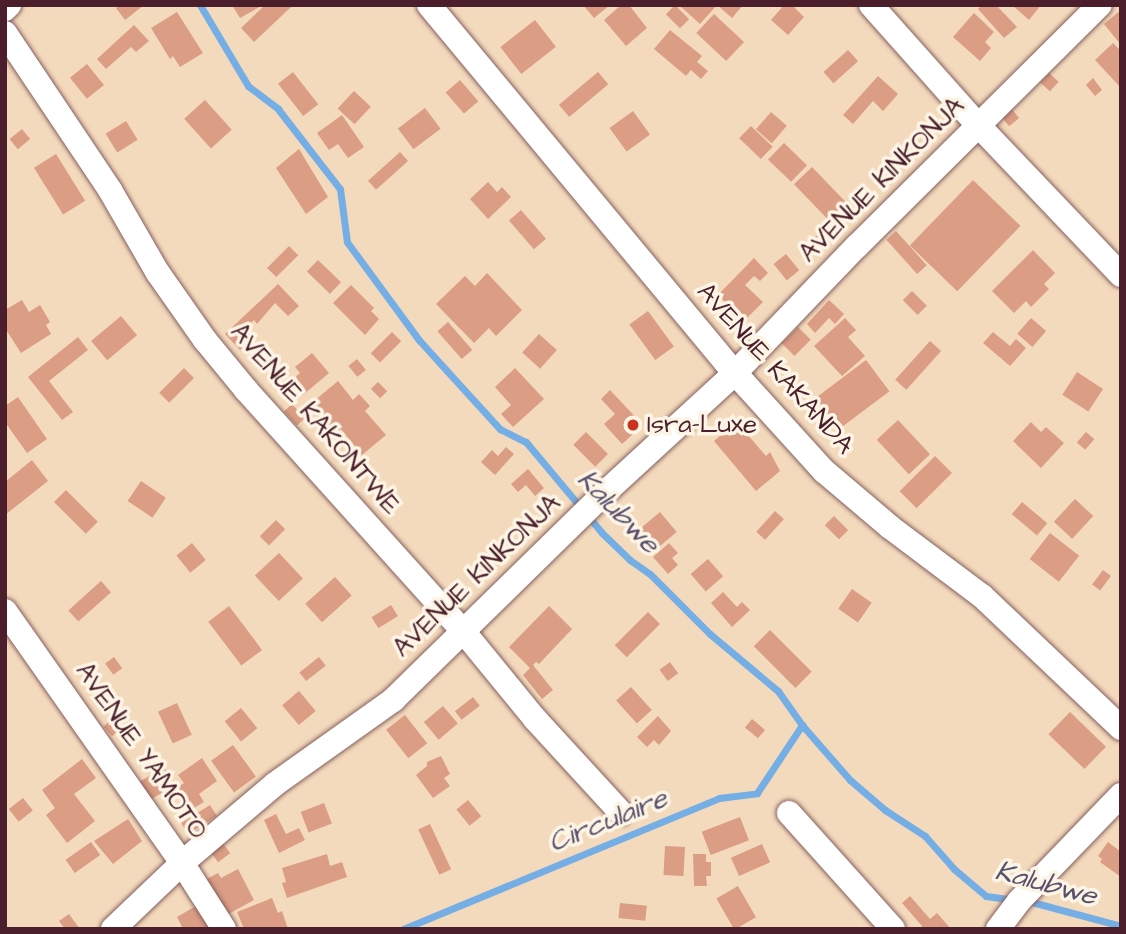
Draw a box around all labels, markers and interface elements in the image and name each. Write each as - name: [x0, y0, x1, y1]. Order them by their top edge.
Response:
- street label: AVENUE KINKONJA: [793, 91, 971, 269]
- street label: AVENUE KAKANDA: [690, 277, 860, 461]
- street label: AVENUE KAKONTWE: [224, 317, 406, 521]
- place label: Isra-Luxe: [647, 409, 757, 441]
- marker: Isra-Luxe: [625, 417, 641, 433]
- water label: Kalubwe: [570, 463, 666, 561]
- street label: AVENUE KINKONJA: [387, 488, 567, 664]
- street label: AVENUE YAMOTO: [69, 657, 213, 845]
- water label: Circulaire: [544, 782, 672, 860]
- water label: Kalubwe: [992, 854, 1100, 914]

